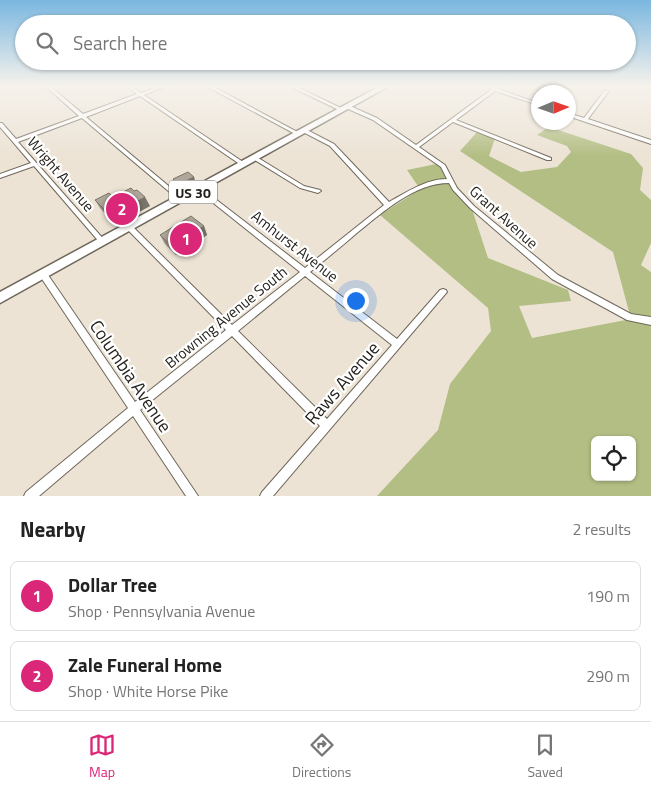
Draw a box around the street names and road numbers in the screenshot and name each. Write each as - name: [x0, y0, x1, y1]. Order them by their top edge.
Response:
- street label: Wright Avenue: [22, 131, 100, 217]
- road number: US 30: [169, 180, 217, 203]
- street label: Grant Avenue: [465, 180, 543, 254]
- street label: Amhurst Avenue: [246, 205, 344, 287]
- street label: Browning Avenue South: [160, 260, 292, 374]
- street label: Columbia Avenue: [83, 314, 179, 438]
- street label: Raws Avenue: [298, 336, 386, 430]

